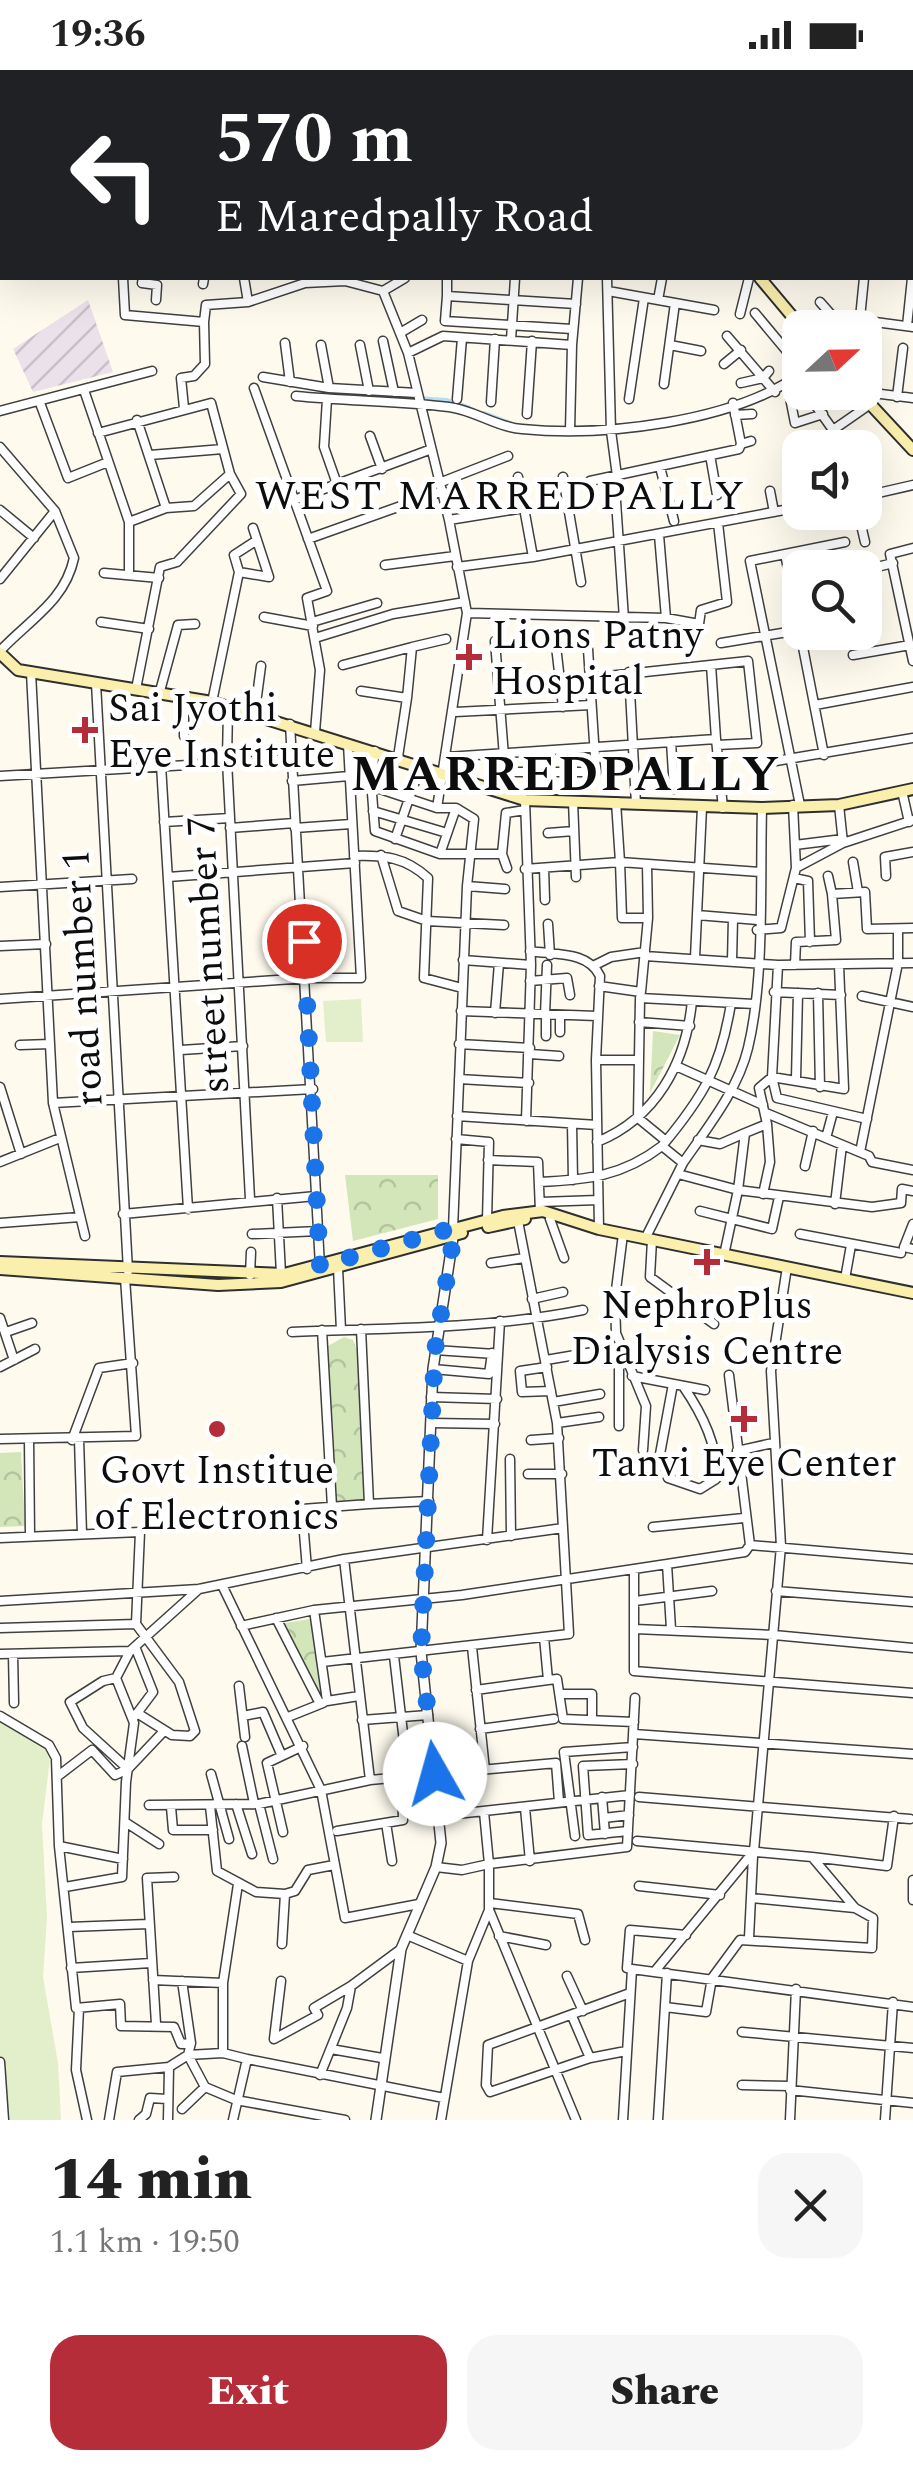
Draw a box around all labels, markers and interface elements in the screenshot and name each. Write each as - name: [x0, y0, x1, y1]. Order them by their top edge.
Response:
- text: 19:36: [50, 6, 145, 64]
- text: 570 m: [215, 87, 413, 193]
- icon: left: [50, 110, 180, 240]
- text: E Maredpally Road: [215, 183, 594, 252]
- north arrow: [782, 310, 882, 410]
- map controls: [782, 310, 882, 650]
- button: sound: [782, 430, 882, 530]
- district label: WEST MARREDPALLY: [255, 465, 747, 528]
- button: search: [782, 550, 882, 650]
- place label: Lions Patny Hospital: [492, 606, 705, 713]
- marker: Lions Patny Hospital: [456, 644, 482, 670]
- place label: Sai Jyothi Eye Institute: [108, 679, 335, 786]
- marker: Sai Jyothi Eye Institute: [72, 717, 98, 743]
- district label: MARREDPALLY: [350, 737, 782, 813]
- street label: street number 7: [172, 815, 247, 1095]
- street label: road number 1: [46, 848, 121, 1108]
- pin: [262, 899, 347, 984]
- icon: arrive: [277, 914, 332, 969]
- marker: NephroPlus Dialysis Centre: [694, 1249, 720, 1275]
- place label: NephroPlus Dialysis Centre: [571, 1276, 843, 1383]
- marker: Tanvi Eye Center: [731, 1406, 757, 1432]
- marker: Govt Institue of Electronics: [206, 1418, 228, 1440]
- place label: Tanvi Eye Center: [591, 1434, 897, 1495]
- place label: Govt Institue of Electronics: [94, 1441, 340, 1548]
- position arrow: [383, 1722, 487, 1826]
- text: 14 min: [50, 2134, 252, 2226]
- button: close: [758, 2153, 863, 2258]
- text: 1.1 km · 19:50: [50, 2218, 239, 2267]
- button: Exit: [50, 2335, 447, 2450]
- button: Share: [467, 2335, 863, 2450]

